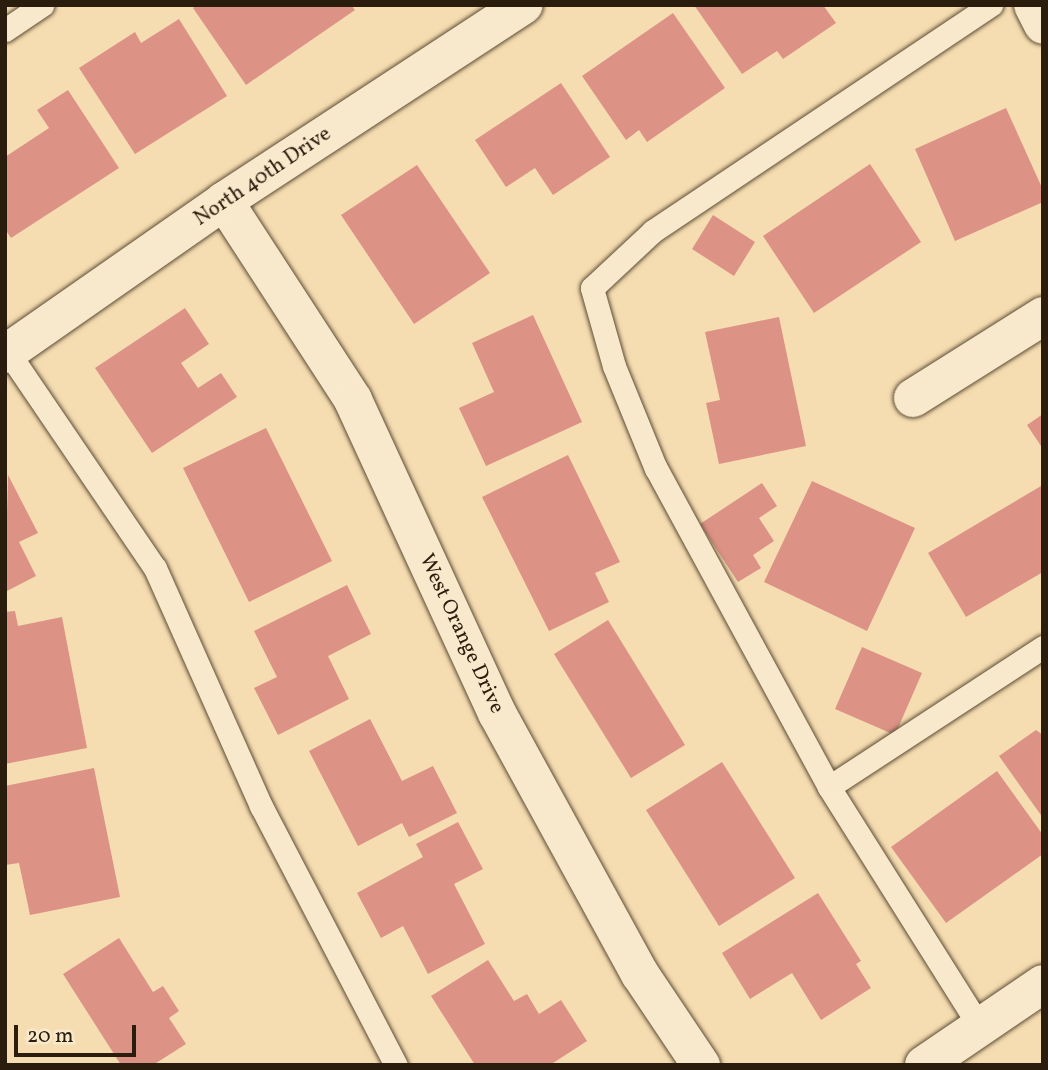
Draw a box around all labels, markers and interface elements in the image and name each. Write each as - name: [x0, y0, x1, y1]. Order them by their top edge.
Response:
- street label: North 40th Drive: [190, 122, 336, 232]
- street label: West Orange Drive: [413, 550, 509, 718]
- scale bar: [18, 1010, 140, 1054]
- text: 20 m: [27, 1022, 73, 1051]

